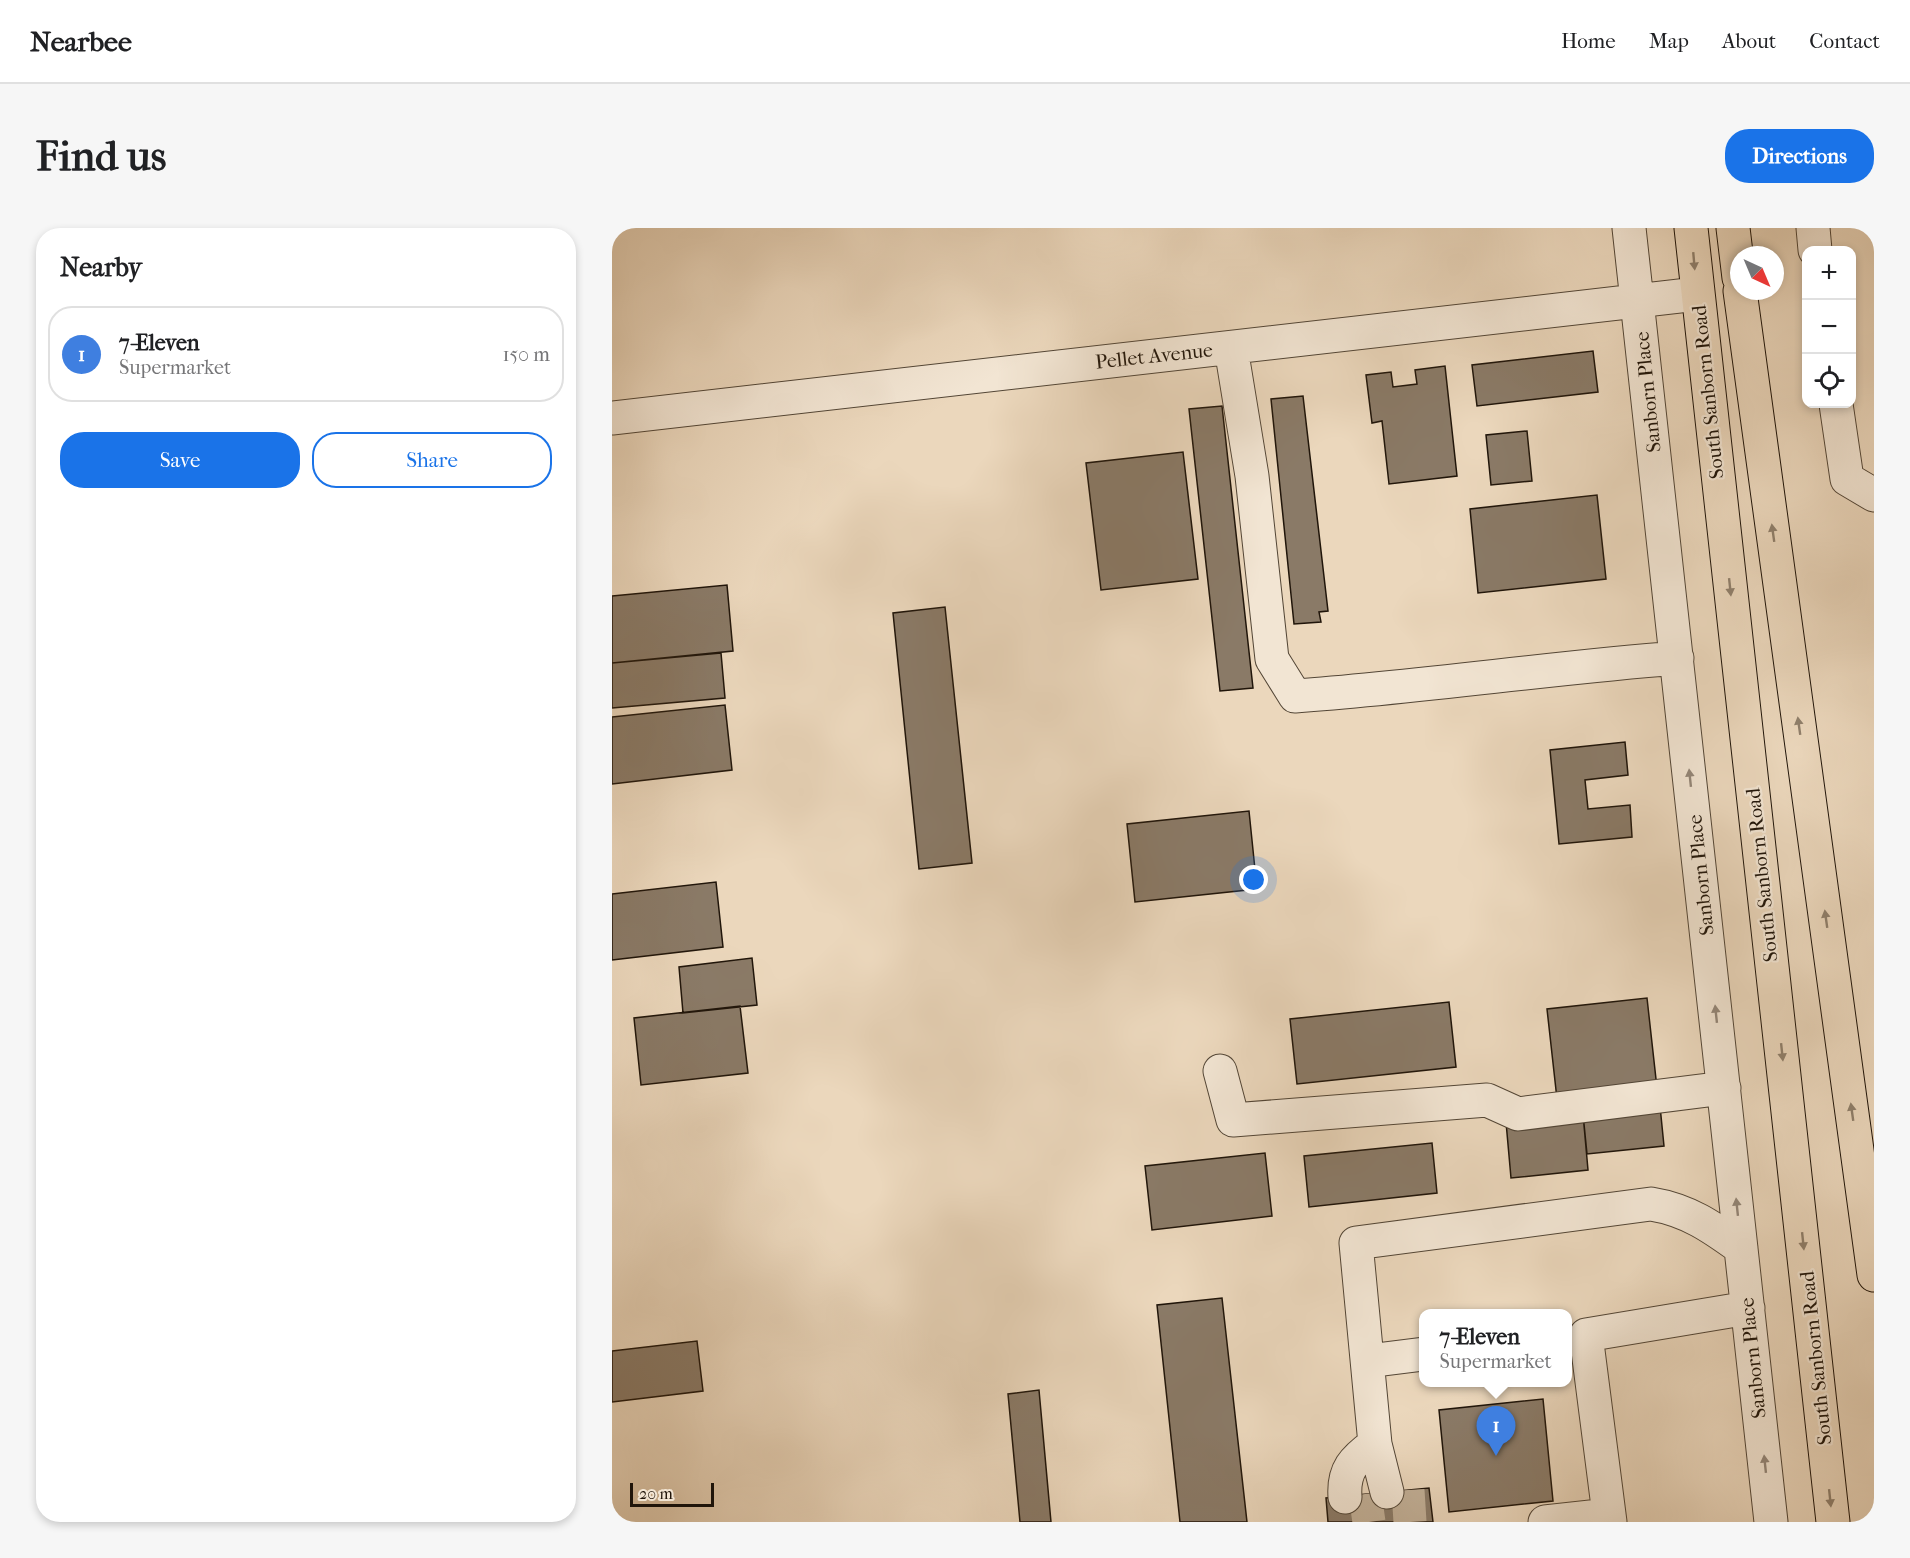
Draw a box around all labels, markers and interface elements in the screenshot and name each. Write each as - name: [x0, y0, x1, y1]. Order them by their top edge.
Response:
- text: Nearbee: [30, 25, 132, 58]
- text: Home: [1561, 29, 1616, 53]
- text: Map: [1649, 29, 1689, 53]
- text: About: [1722, 29, 1776, 53]
- text: Contact: [1809, 29, 1880, 53]
- button: Directions: [1725, 129, 1874, 183]
- text: Find us: [36, 132, 166, 181]
- north arrow: [1730, 246, 1784, 300]
- map controls: [1802, 246, 1856, 408]
- button: +: [1802, 246, 1856, 300]
- one-way arrow: [1689, 251, 1699, 270]
- text: Nearby: [60, 252, 142, 283]
- button: −: [1802, 300, 1856, 354]
- street label: South Sanborn Road: [1687, 303, 1729, 480]
- text: 7-Eleven: [119, 330, 200, 356]
- street label: Sanborn Place: [1630, 330, 1666, 454]
- street label: Pellet Avenue: [1094, 338, 1214, 374]
- text: 1: [78, 343, 85, 366]
- text: 150 m: [502, 343, 550, 366]
- button: locate: [1802, 354, 1856, 408]
- text: Supermarket: [119, 356, 231, 379]
- button: Save: [60, 432, 300, 488]
- button: Share: [312, 432, 552, 488]
- one-way arrow: [1768, 523, 1778, 542]
- one-way arrow: [1725, 577, 1735, 596]
- one-way arrow: [1795, 716, 1804, 735]
- one-way arrow: [1685, 768, 1695, 787]
- street label: South Sanborn Road: [1741, 786, 1783, 963]
- street label: Sanborn Place: [1683, 813, 1719, 937]
- your location: [1239, 865, 1268, 894]
- one-way arrow: [1821, 909, 1830, 928]
- one-way arrow: [1711, 1004, 1720, 1023]
- one-way arrow: [1777, 1042, 1787, 1061]
- one-way arrow: [1847, 1103, 1857, 1122]
- one-way arrow: [1732, 1198, 1742, 1217]
- one-way arrow: [1798, 1232, 1808, 1251]
- street label: South Sanborn Road: [1795, 1269, 1837, 1446]
- street label: Sanborn Place: [1735, 1296, 1771, 1420]
- popup: [1419, 1309, 1572, 1387]
- text: 7-Eleven: [1439, 1324, 1520, 1350]
- text: Supermarket: [1439, 1350, 1552, 1373]
- pin: 1: [1476, 1406, 1516, 1456]
- one-way arrow: [1760, 1454, 1770, 1473]
- scale bar: [630, 1480, 714, 1508]
- text: 20 m: [639, 1484, 673, 1503]
- one-way arrow: [1825, 1489, 1835, 1508]

